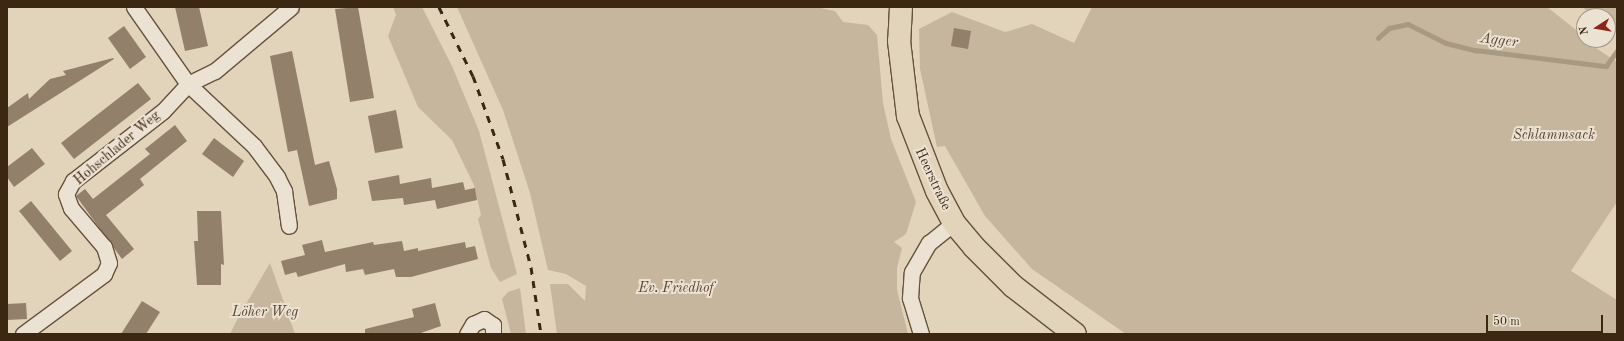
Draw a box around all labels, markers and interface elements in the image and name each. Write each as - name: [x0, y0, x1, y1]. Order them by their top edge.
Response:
- north arrow: [1576, 8, 1616, 48]
- text: N: [1578, 25, 1591, 36]
- water label: Agger: [1479, 30, 1519, 52]
- street label: Hohschlader Weg: [71, 107, 163, 189]
- park label: Schlammsack: [1513, 127, 1595, 143]
- street label: Heerstraße: [911, 145, 955, 213]
- park label: Ev. Friedhof: [638, 280, 714, 296]
- park label: Löher Weg: [232, 304, 298, 320]
- scale bar: [1488, 307, 1605, 333]
- text: 50 m: [1493, 316, 1520, 328]

